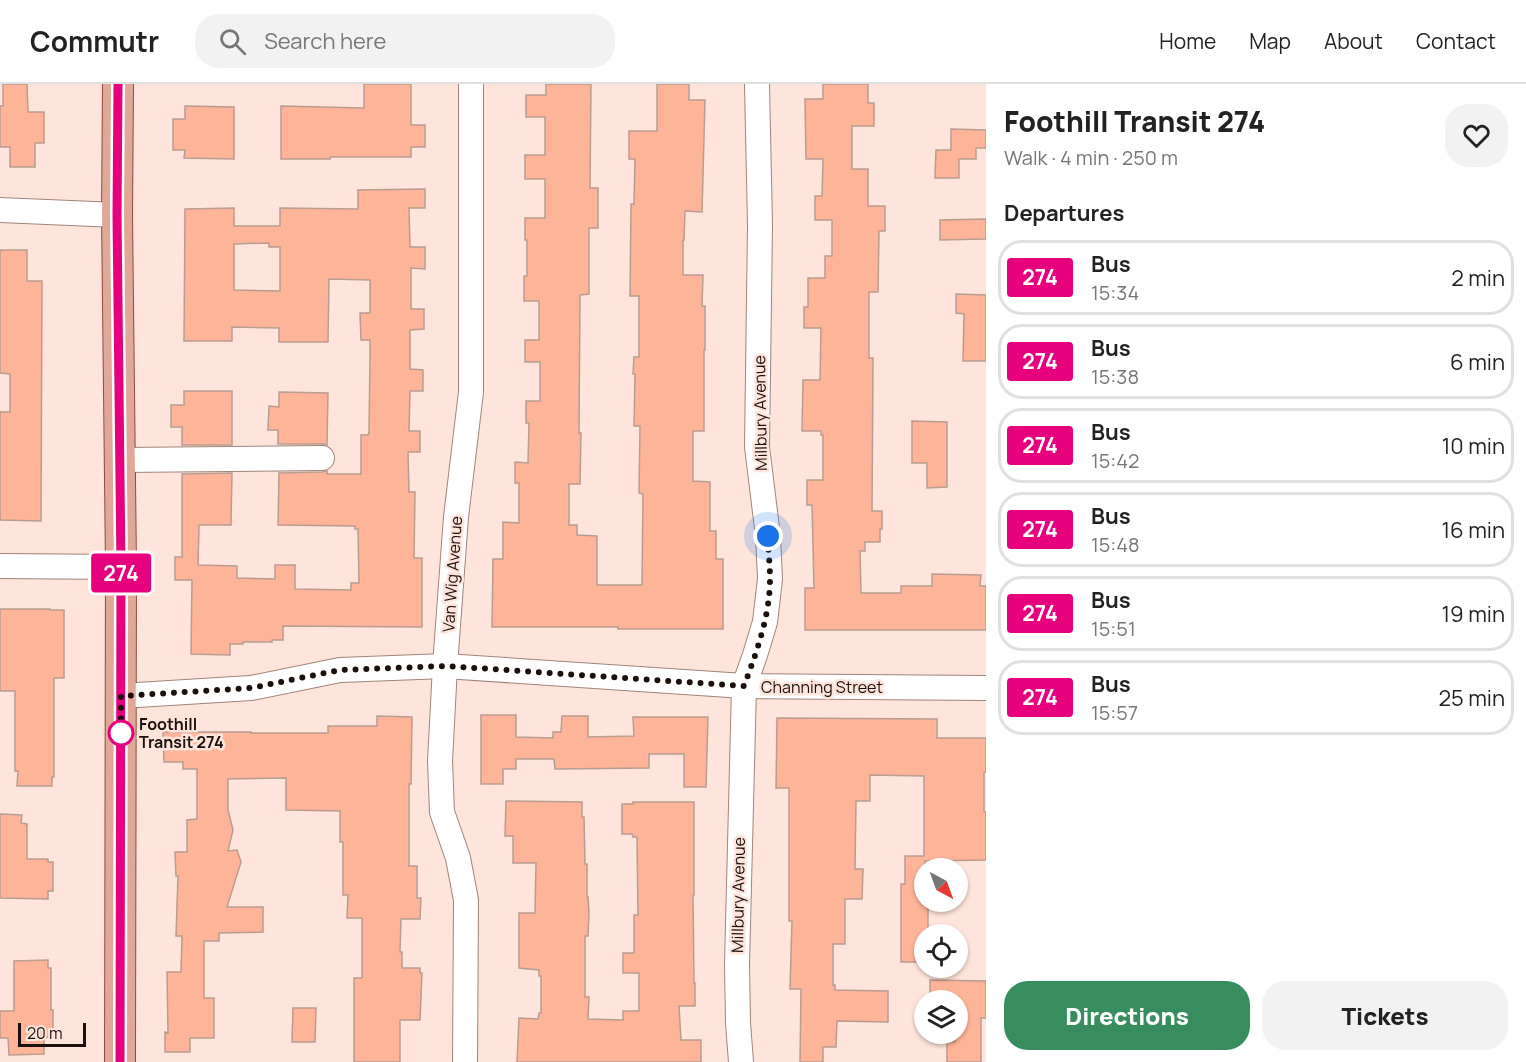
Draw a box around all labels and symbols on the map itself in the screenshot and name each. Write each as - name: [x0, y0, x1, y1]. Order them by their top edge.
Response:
- street label: Millbury Avenue: [748, 355, 772, 471]
- street label: Van Wig Avenue: [437, 515, 467, 633]
- your location: [753, 521, 783, 551]
- line badge: 274: [86, 554, 156, 592]
- street label: Channing Street: [761, 676, 883, 698]
- place label: Foothill Transit 274: [139, 713, 224, 753]
- marker: Foothill Transit 274: [108, 720, 134, 746]
- street label: Millbury Avenue: [726, 837, 750, 953]
- north arrow: [914, 858, 968, 912]
- scale bar: [18, 1020, 86, 1048]

